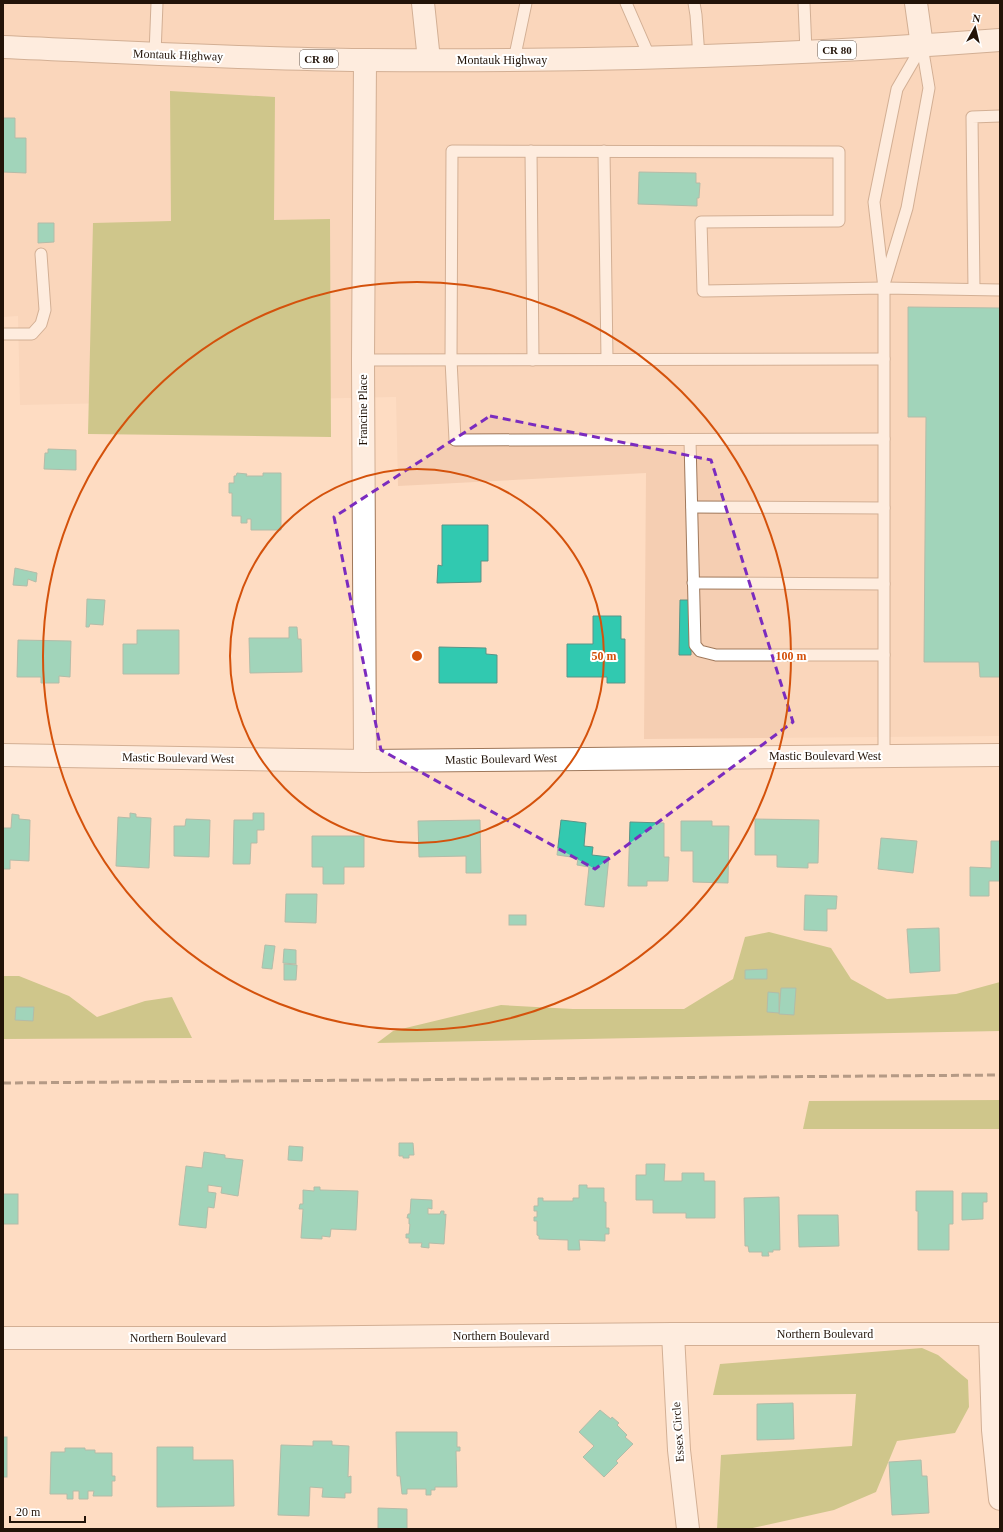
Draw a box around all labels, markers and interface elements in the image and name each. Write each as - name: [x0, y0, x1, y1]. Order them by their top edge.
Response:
- north arrow: [955, 8, 995, 48]
- text: N: [972, 12, 981, 25]
- road number: CR 80: [818, 41, 856, 59]
- street label: Montauk Highway: [133, 46, 223, 64]
- road number: CR 80: [300, 50, 338, 68]
- street label: Montauk Highway: [457, 53, 547, 67]
- street label: Francine Place: [356, 375, 370, 445]
- centre of rings: [410, 649, 424, 663]
- text: 50 m: [592, 649, 617, 663]
- text: 100 m: [776, 649, 807, 663]
- street label: Mastic Boulevard West: [769, 749, 882, 763]
- street label: Mastic Boulevard West: [122, 750, 235, 766]
- street label: Mastic Boulevard West: [445, 751, 558, 767]
- street label: Northern Boulevard: [777, 1327, 873, 1341]
- street label: Northern Boulevard: [453, 1329, 549, 1343]
- street label: Northern Boulevard: [130, 1331, 226, 1345]
- street label: Essex Circle: [669, 1401, 687, 1463]
- scale bar: [10, 1498, 85, 1524]
- text: 20 m: [16, 1505, 41, 1519]

